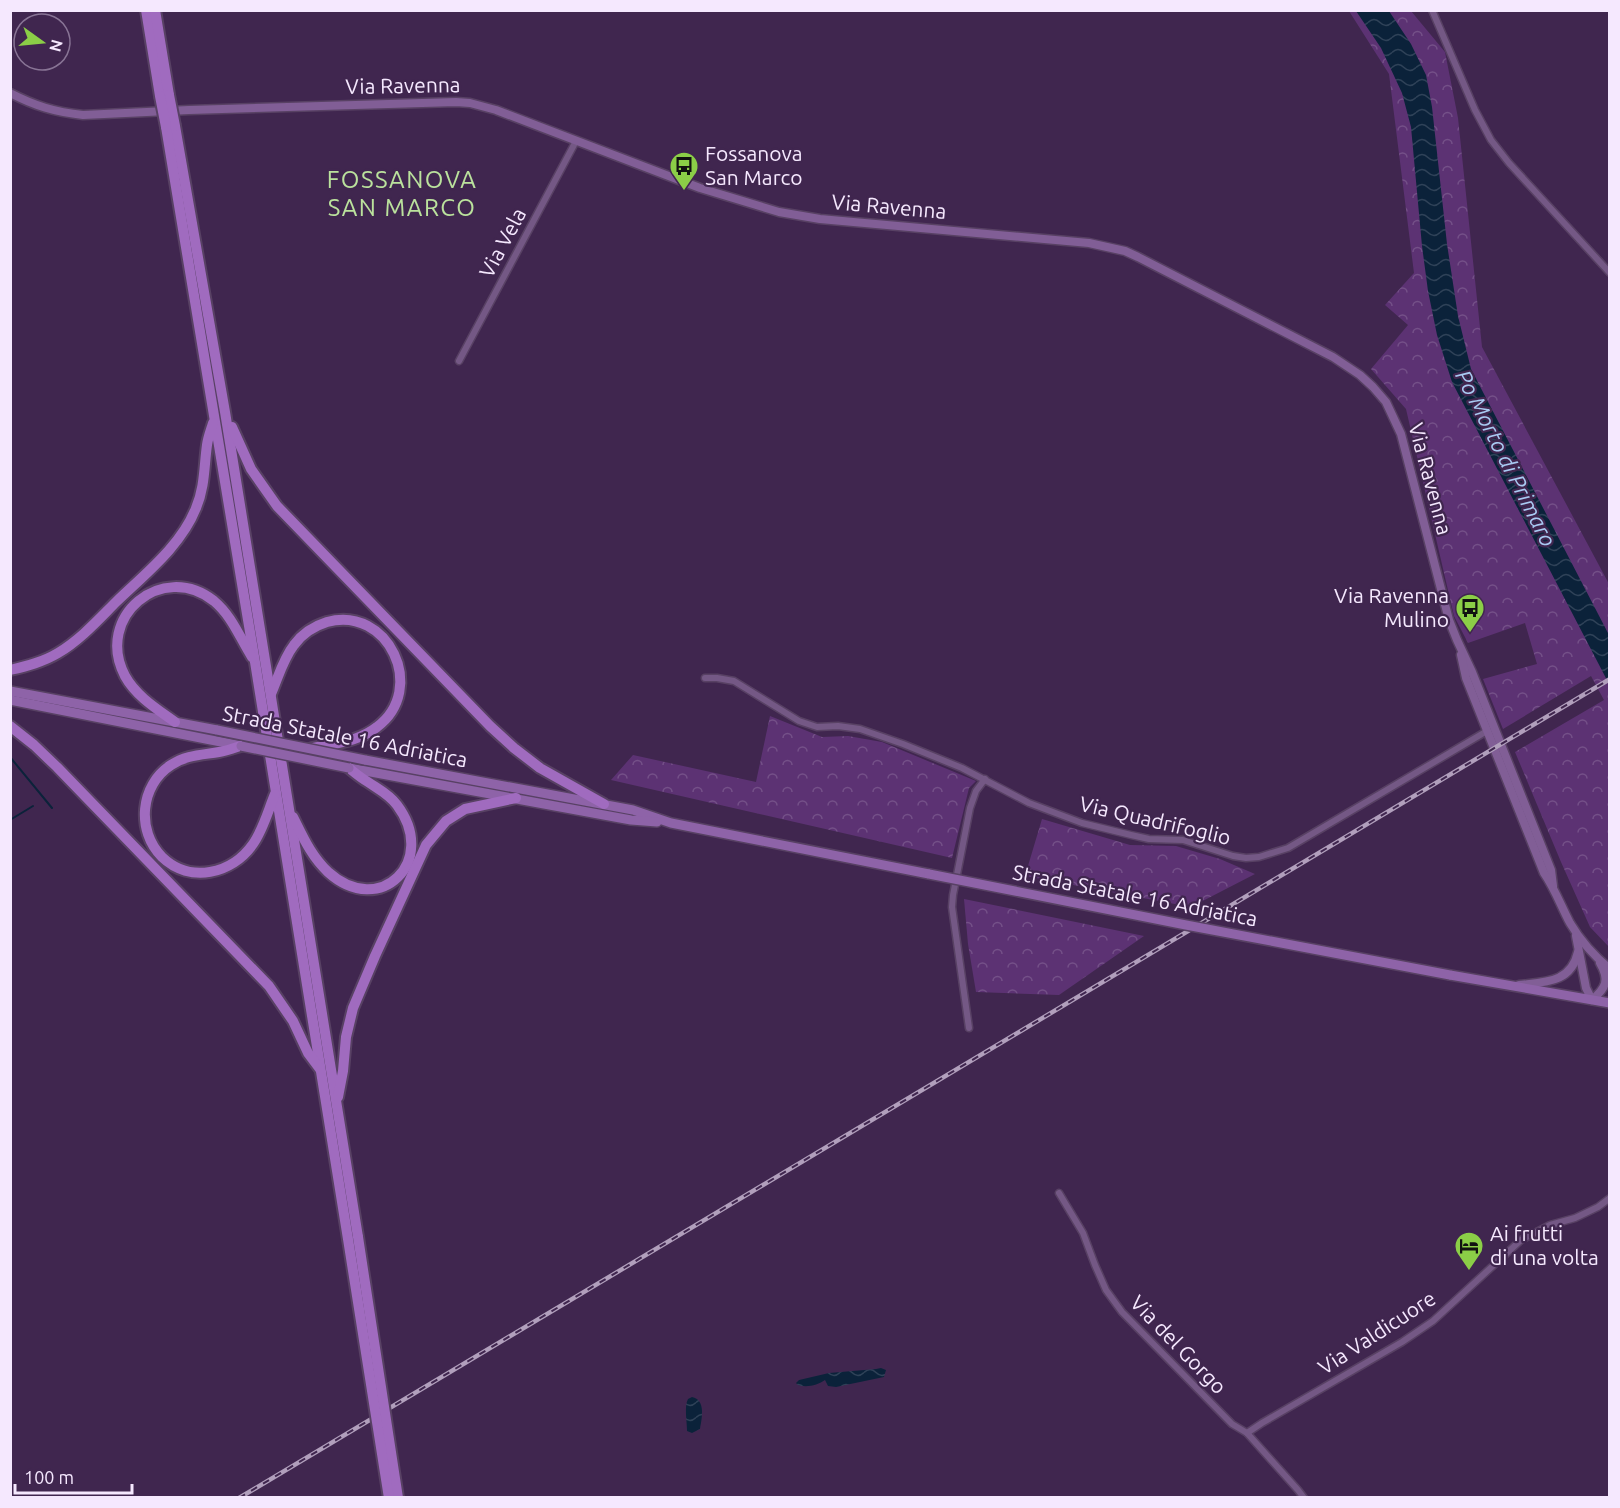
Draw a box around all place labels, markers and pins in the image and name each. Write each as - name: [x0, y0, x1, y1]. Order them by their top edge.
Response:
- place label: Fossanova San Marco: [705, 141, 803, 189]
- bus stop icon: Fossanova San Marco: [668, 150, 700, 192]
- place label: Via Ravenna Mulino: [1334, 583, 1449, 631]
- bus stop icon: Via Ravenna Mulino: [1454, 592, 1486, 634]
- place label: Ai frutti di una volta: [1490, 1221, 1599, 1269]
- hotel icon: Ai frutti di una volta: [1453, 1230, 1485, 1272]

